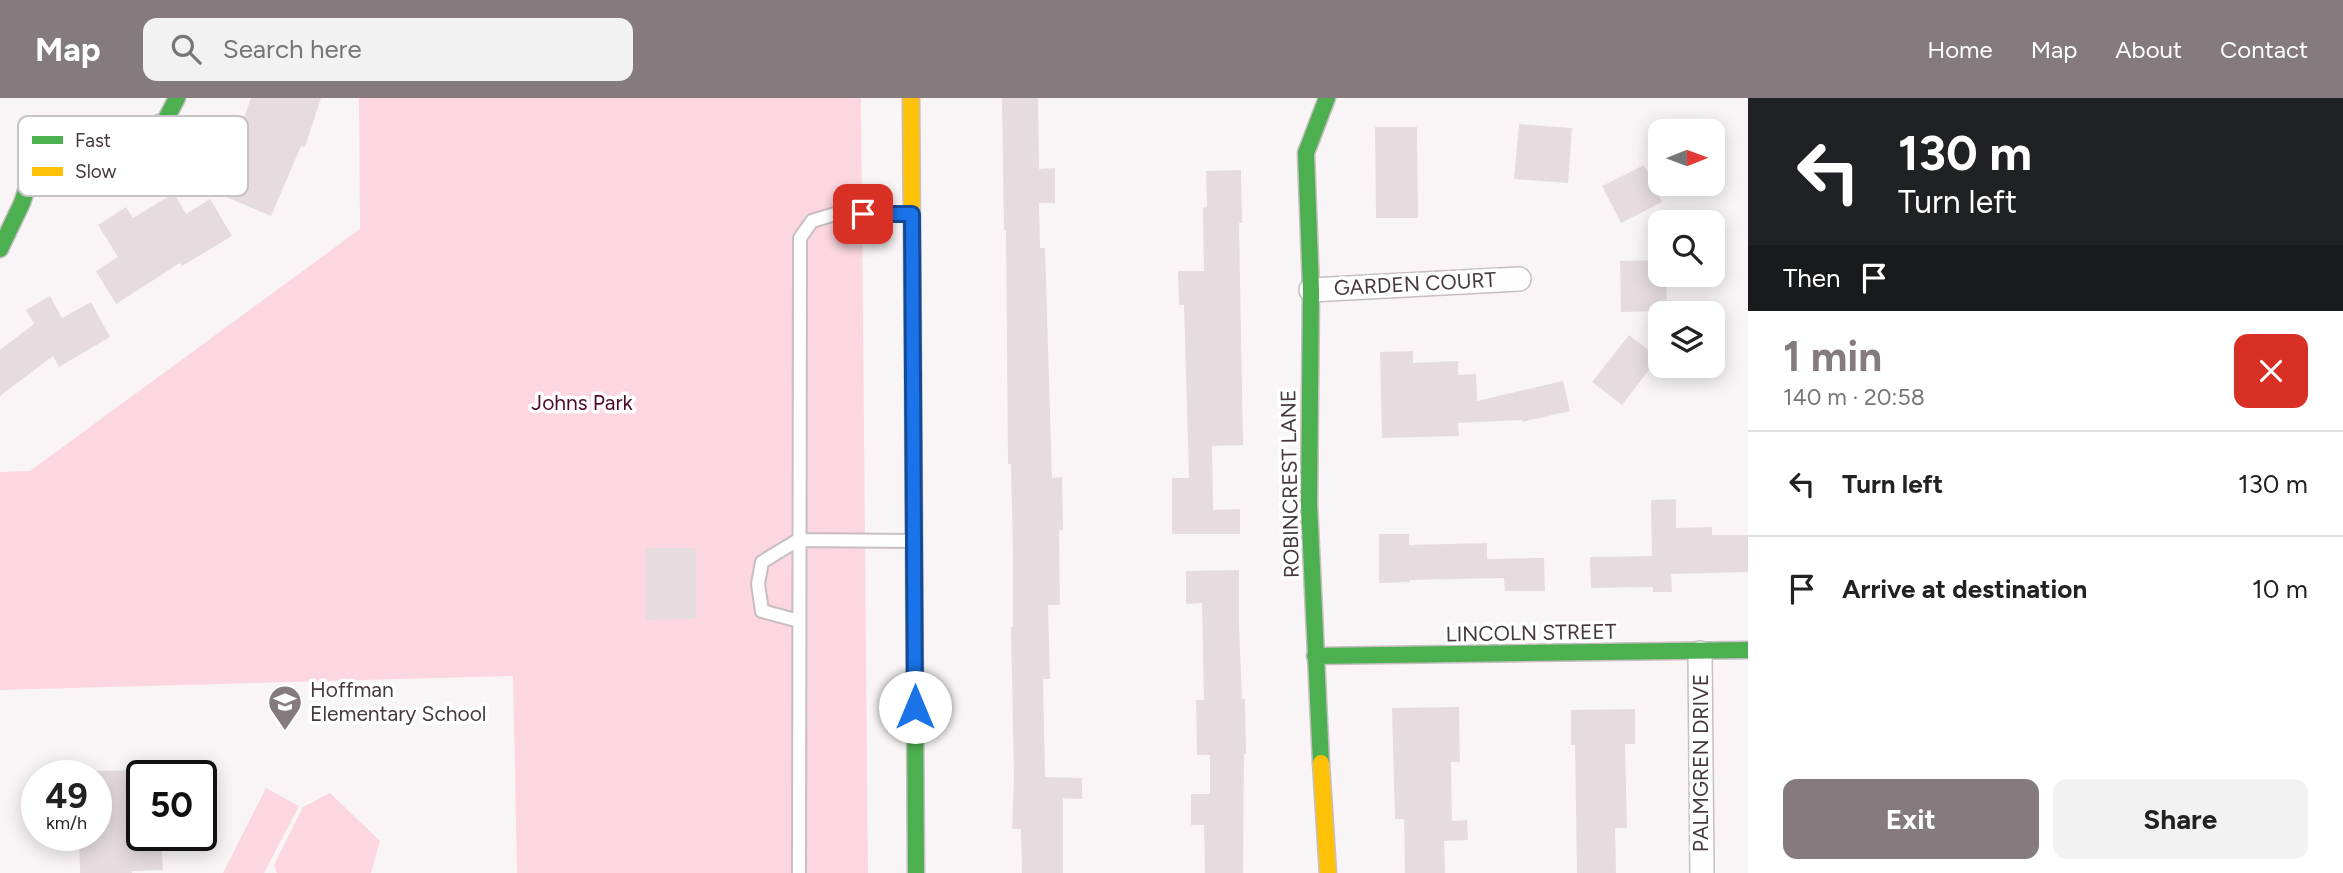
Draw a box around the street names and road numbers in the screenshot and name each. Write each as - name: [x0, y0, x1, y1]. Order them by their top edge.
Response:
- street label: GARDEN COURT: [1333, 267, 1497, 300]
- street label: ROBINCREST LANE: [1275, 390, 1304, 578]
- street label: LINCOLN STREET: [1445, 619, 1617, 646]
- street label: PALMGREN DRIVE: [1688, 674, 1713, 852]

